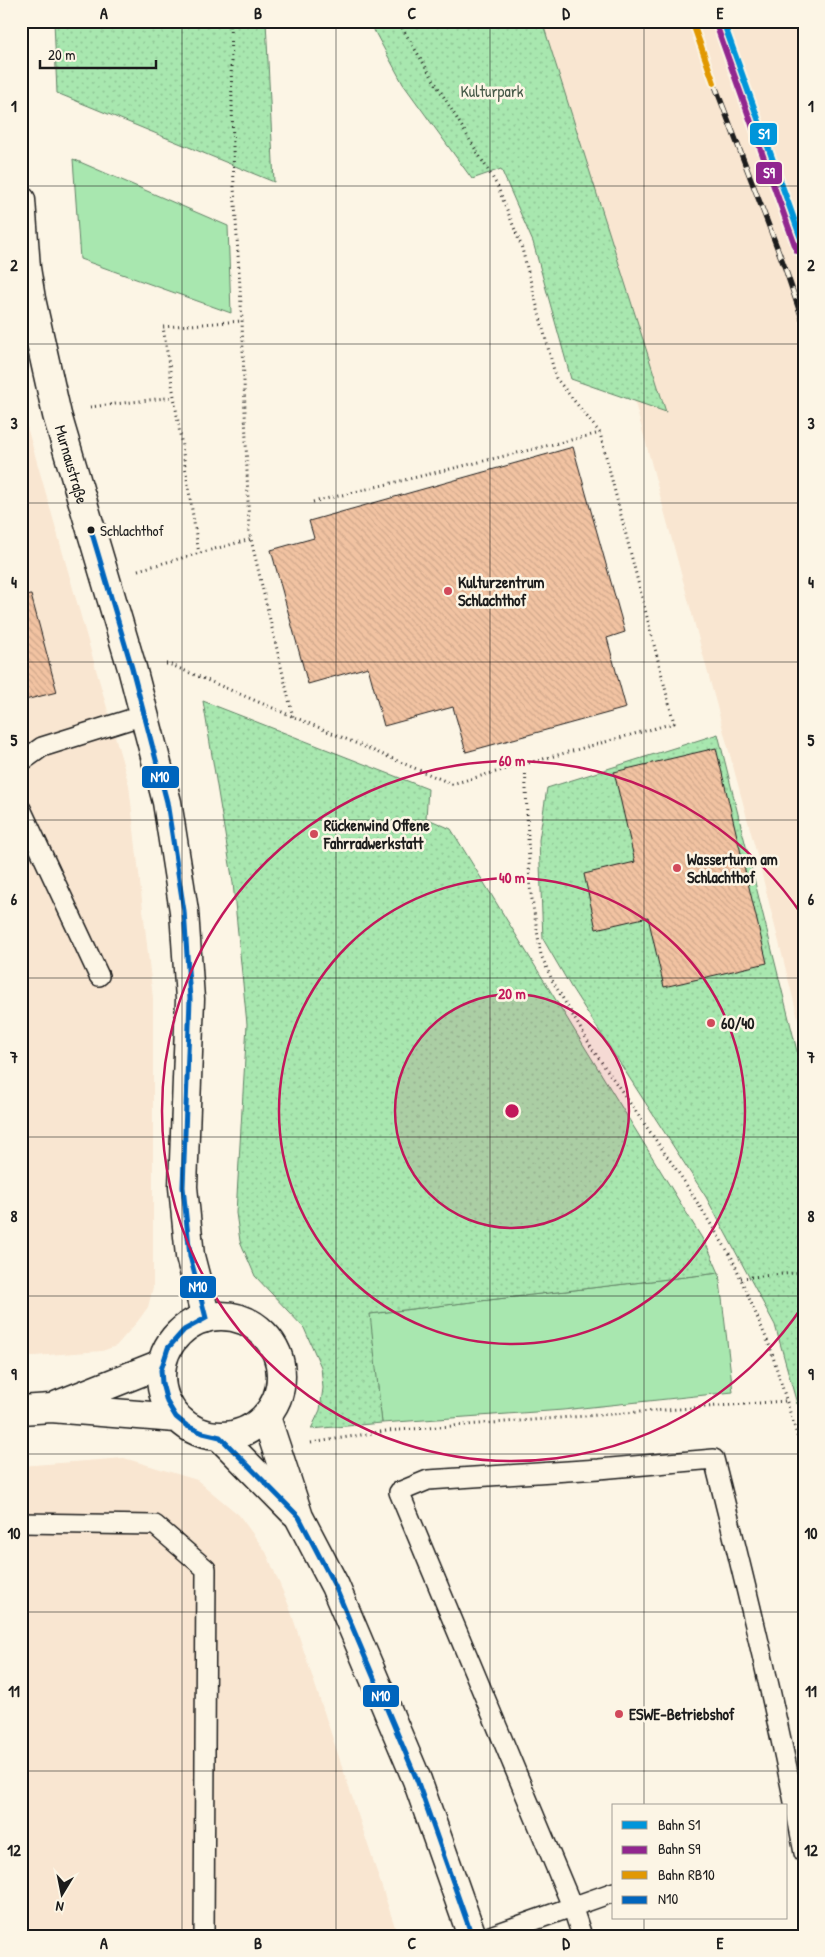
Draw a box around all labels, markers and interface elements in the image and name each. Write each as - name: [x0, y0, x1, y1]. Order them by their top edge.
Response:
- text: A: [100, 2, 108, 24]
- text: B: [254, 2, 262, 24]
- text: C: [408, 2, 417, 24]
- text: D: [562, 2, 570, 24]
- text: E: [716, 2, 724, 24]
- scale bar: [40, 38, 156, 70]
- text: 20 m: [48, 44, 75, 65]
- park label: Kulturpark: [460, 80, 524, 102]
- text: 1: [11, 95, 17, 117]
- text: 1: [808, 95, 814, 117]
- line badge: S1: [749, 122, 778, 146]
- text: S1: [758, 124, 770, 143]
- line badge: S9: [755, 161, 783, 185]
- text: S9: [763, 163, 776, 182]
- text: 2: [10, 254, 18, 276]
- text: 2: [807, 254, 815, 276]
- text: 3: [10, 412, 18, 434]
- text: 3: [807, 412, 815, 434]
- street label: Murnaustraße: [50, 422, 94, 507]
- place label: Schlachthof: [100, 520, 165, 541]
- marker: Schlachthof: [86, 525, 96, 535]
- text: 4: [11, 571, 17, 593]
- place label: Kulturzentrum Schlachthof: [458, 571, 545, 611]
- text: 4: [808, 571, 814, 593]
- marker: Kulturzentrum Schlachthof: [442, 585, 454, 597]
- text: 5: [11, 729, 18, 751]
- text: 5: [808, 729, 815, 751]
- text: 60 m: [499, 750, 525, 771]
- line badge: N10: [141, 765, 180, 789]
- text: N10: [151, 767, 170, 786]
- place label: Rückenwind Offene Fahrradwerkstatt: [323, 814, 430, 854]
- marker: Rückenwind Offene Fahrradwerkstatt: [308, 828, 320, 840]
- place label: Wasserturm am Schlachthof: [687, 848, 778, 888]
- marker: Wasserturm am Schlachthof: [671, 862, 683, 874]
- text: 40 m: [499, 867, 525, 888]
- text: 6: [11, 888, 18, 910]
- text: 6: [808, 888, 815, 910]
- text: 20 m: [498, 983, 526, 1004]
- place label: 60/40: [721, 1012, 755, 1034]
- marker: 60/40: [705, 1017, 717, 1029]
- text: 7: [9, 1046, 18, 1068]
- text: 7: [806, 1046, 815, 1068]
- centre of rings: [503, 1102, 521, 1120]
- text: 8: [11, 1205, 18, 1227]
- text: 8: [808, 1205, 815, 1227]
- line badge: N10: [179, 1275, 217, 1299]
- text: N10: [189, 1277, 208, 1296]
- text: 9: [11, 1363, 17, 1385]
- text: 9: [808, 1363, 814, 1385]
- text: 10: [8, 1522, 20, 1544]
- text: 10: [805, 1522, 817, 1544]
- text: 11: [8, 1680, 20, 1702]
- text: 11: [805, 1680, 817, 1702]
- line badge: N10: [362, 1684, 400, 1708]
- text: N10: [372, 1686, 391, 1705]
- place label: ESWE-Betriebshof: [629, 1703, 735, 1725]
- marker: ESWE-Betriebshof: [613, 1708, 625, 1720]
- legend: [612, 1804, 788, 1920]
- text: Bahn S1: [658, 1814, 700, 1835]
- text: Bahn S9: [658, 1838, 701, 1859]
- text: 12: [7, 1839, 21, 1861]
- text: 12: [804, 1839, 818, 1861]
- text: Bahn RB10: [658, 1864, 715, 1885]
- north arrow: [38, 1870, 88, 1920]
- text: N10: [658, 1888, 678, 1909]
- text: N: [54, 1897, 65, 1917]
- text: A: [100, 1932, 108, 1954]
- text: B: [254, 1932, 262, 1954]
- text: C: [408, 1932, 417, 1954]
- text: D: [562, 1932, 570, 1954]
- text: E: [716, 1932, 724, 1954]

